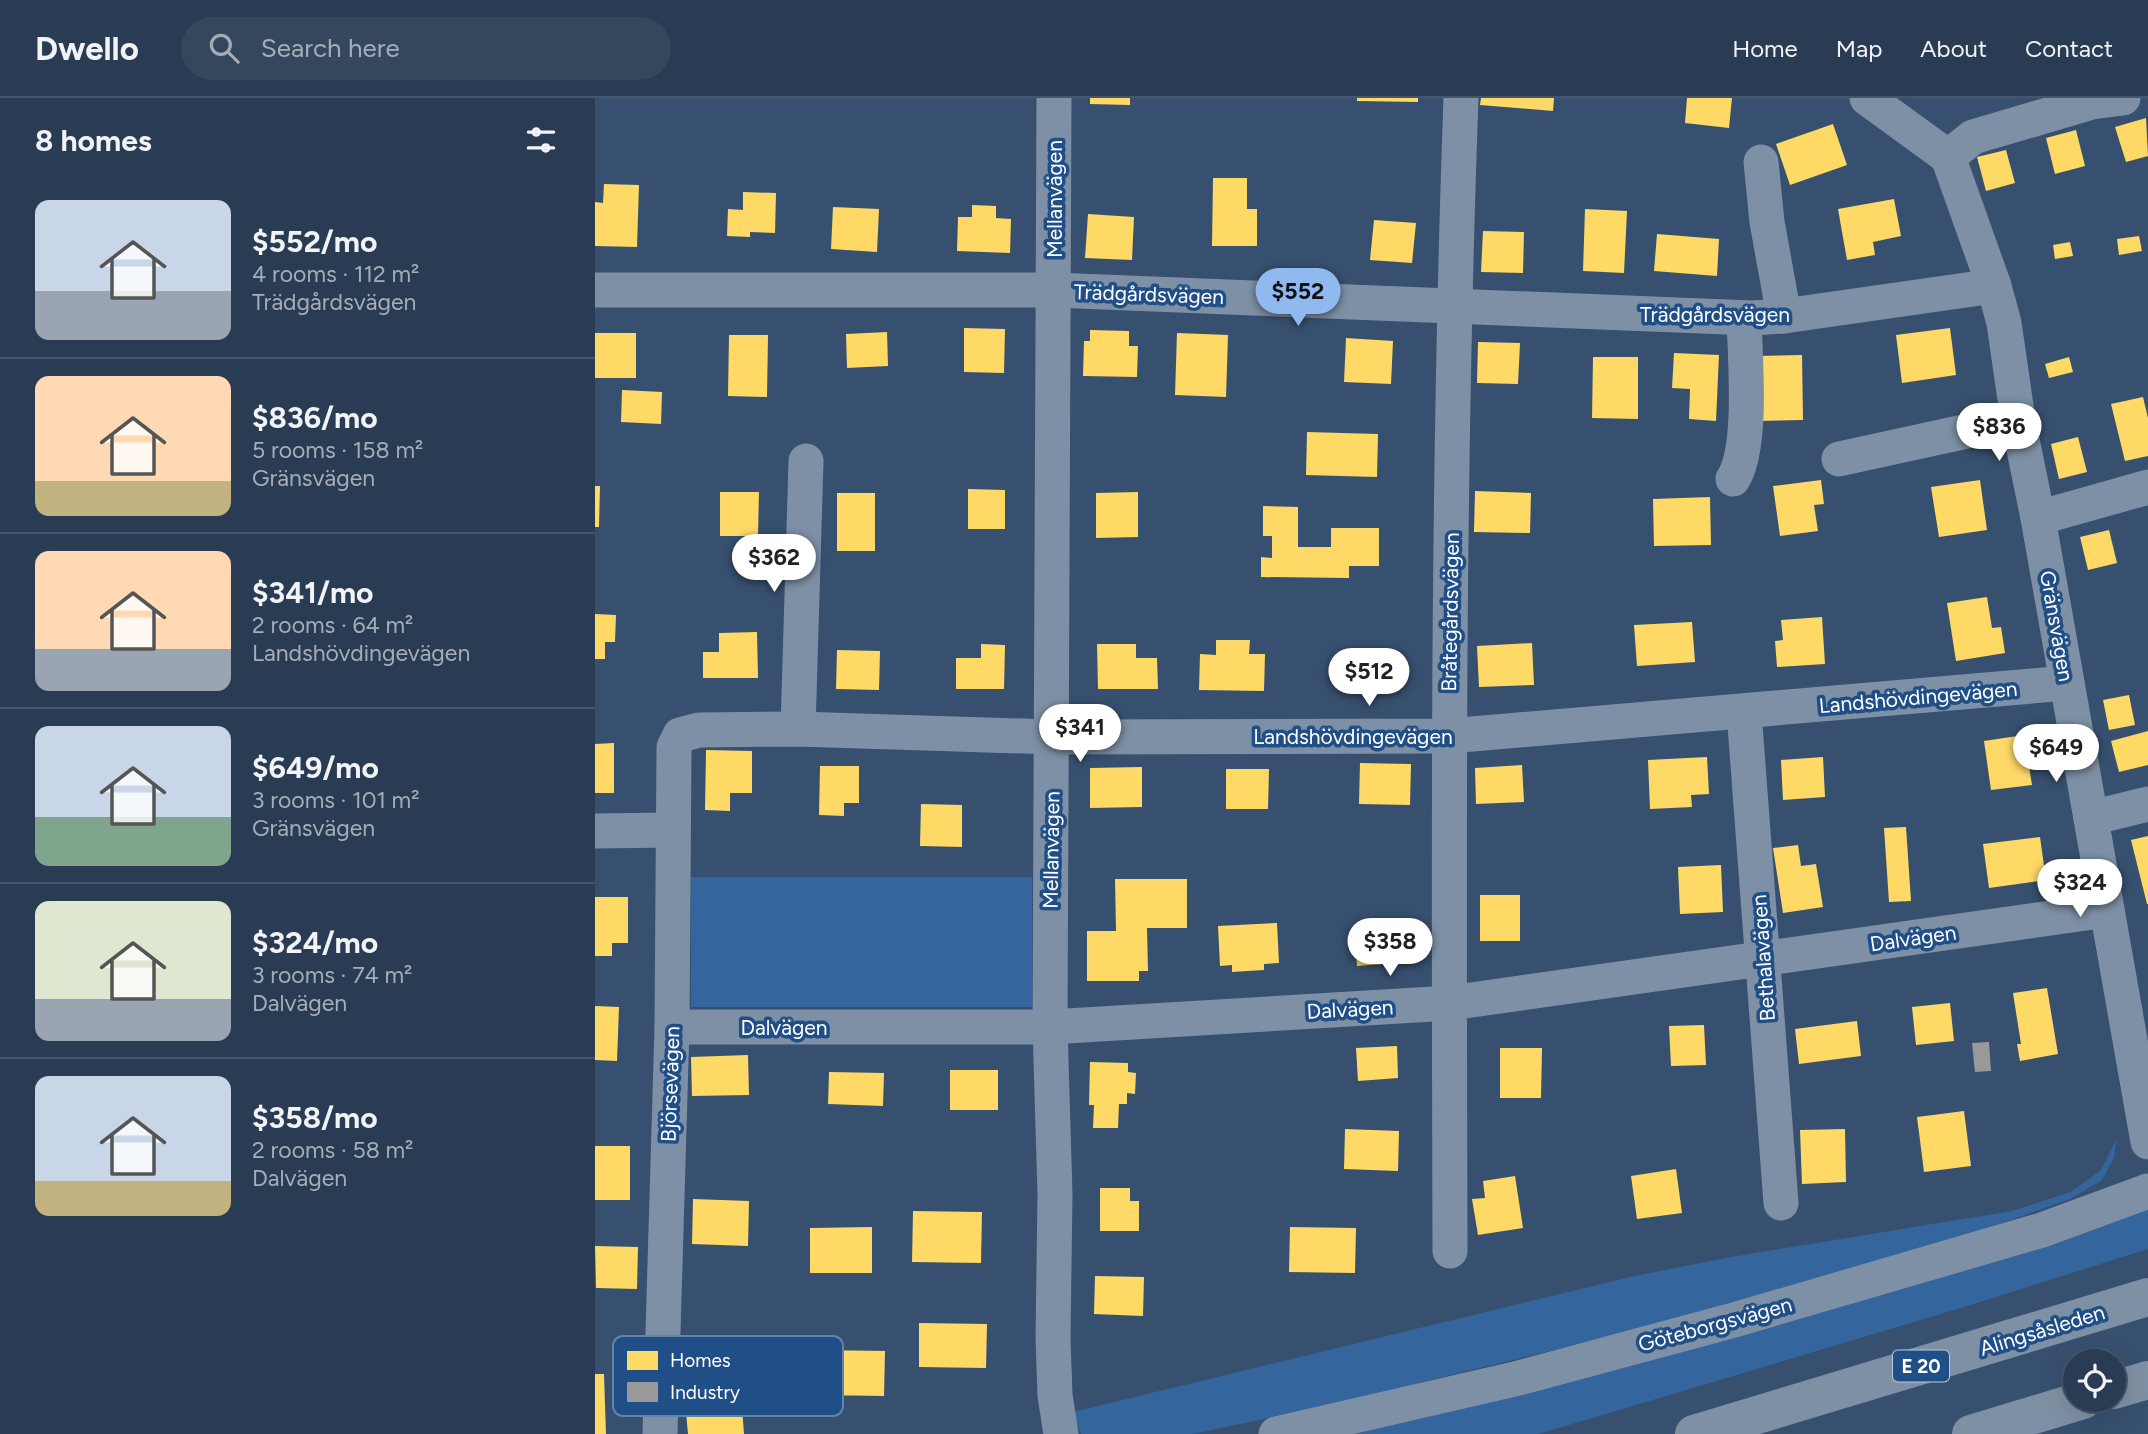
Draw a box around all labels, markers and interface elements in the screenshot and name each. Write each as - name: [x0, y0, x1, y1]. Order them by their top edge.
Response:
- search box: [181, 17, 671, 80]
- text: Dwello: [35, 29, 139, 68]
- icon: search: [205, 29, 243, 67]
- text: Search here: [261, 32, 400, 64]
- text: Home: [1732, 34, 1798, 63]
- text: Map: [1836, 34, 1882, 63]
- text: About: [1920, 34, 1987, 63]
- text: Contact: [2025, 34, 2113, 63]
- icon: filters: [522, 121, 560, 159]
- text: 8 homes: [35, 122, 152, 159]
- street label: Mellanvägen: [1042, 140, 1067, 258]
- text: $552/mo: [252, 223, 377, 260]
- icon: home: [91, 228, 175, 312]
- text: 4 rooms · 112 m²: [252, 260, 419, 288]
- pin: $552: [1257, 268, 1339, 328]
- text: $552: [1272, 277, 1324, 305]
- street label: Trädgårdsvägen: [1074, 279, 1224, 309]
- text: Trädgårdsvägen: [252, 288, 416, 316]
- street label: Trädgårdsvägen: [1640, 302, 1790, 327]
- text: $836/mo: [252, 399, 378, 436]
- icon: home: [91, 404, 175, 488]
- pin: $836: [1958, 404, 2040, 463]
- text: $836: [1973, 412, 2025, 440]
- text: 5 rooms · 158 m²: [252, 436, 423, 464]
- text: Gränsvägen: [252, 464, 375, 492]
- street label: Bråtegårdsvägen: [1436, 532, 1464, 692]
- pin: $362: [733, 534, 815, 594]
- text: $362: [748, 543, 800, 571]
- street label: Gränsvägen: [2035, 568, 2079, 684]
- text: $341/mo: [252, 574, 374, 611]
- icon: home: [91, 579, 175, 663]
- text: 2 rooms · 64 m²: [252, 611, 413, 639]
- text: Landshövdingevägen: [252, 639, 470, 667]
- pin: $512: [1328, 648, 1410, 708]
- text: $512: [1344, 657, 1394, 685]
- street label: Landshövdingevägen: [1818, 676, 2018, 718]
- pin: $341: [1039, 704, 1121, 764]
- text: $341: [1055, 713, 1105, 741]
- street label: Landshövdingevägen: [1253, 724, 1453, 749]
- pin: $649: [2015, 724, 2097, 784]
- text: $649: [2029, 733, 2083, 761]
- text: $649/mo: [252, 749, 379, 786]
- icon: home: [91, 754, 175, 838]
- text: 3 rooms · 101 m²: [252, 786, 419, 814]
- street label: Mellanvägen: [1037, 791, 1065, 909]
- text: Gränsvägen: [252, 814, 375, 842]
- pin: $324: [2039, 860, 2121, 919]
- text: $324: [2053, 868, 2107, 896]
- street label: Bethalavägen: [1746, 894, 1780, 1022]
- pin: $358: [1349, 918, 1431, 978]
- street label: Dalvägen: [1868, 920, 1958, 956]
- text: $324/mo: [252, 924, 378, 961]
- text: $358: [1364, 927, 1416, 955]
- icon: home: [91, 929, 175, 1013]
- text: 3 rooms · 74 m²: [252, 961, 412, 989]
- text: Dalvägen: [252, 989, 347, 1017]
- street label: Dalvägen: [1306, 994, 1394, 1024]
- street label: Dalvägen: [741, 1015, 827, 1040]
- street label: Björsevägen: [655, 1026, 685, 1142]
- text: $358/mo: [252, 1099, 378, 1136]
- icon: home: [91, 1104, 175, 1188]
- text: 2 rooms · 58 m²: [252, 1136, 413, 1164]
- text: Dalvägen: [252, 1164, 347, 1192]
- street label: Göteborgsvägen: [1635, 1291, 1795, 1357]
- street label: Alingsåsleden: [1976, 1299, 2108, 1361]
- legend: [613, 1336, 843, 1416]
- text: Homes: [670, 1349, 731, 1372]
- map controls: [2063, 1349, 2126, 1412]
- button: locate: [2063, 1349, 2126, 1412]
- road number: E 20: [1893, 1350, 1949, 1382]
- text: Industry: [670, 1381, 740, 1404]

